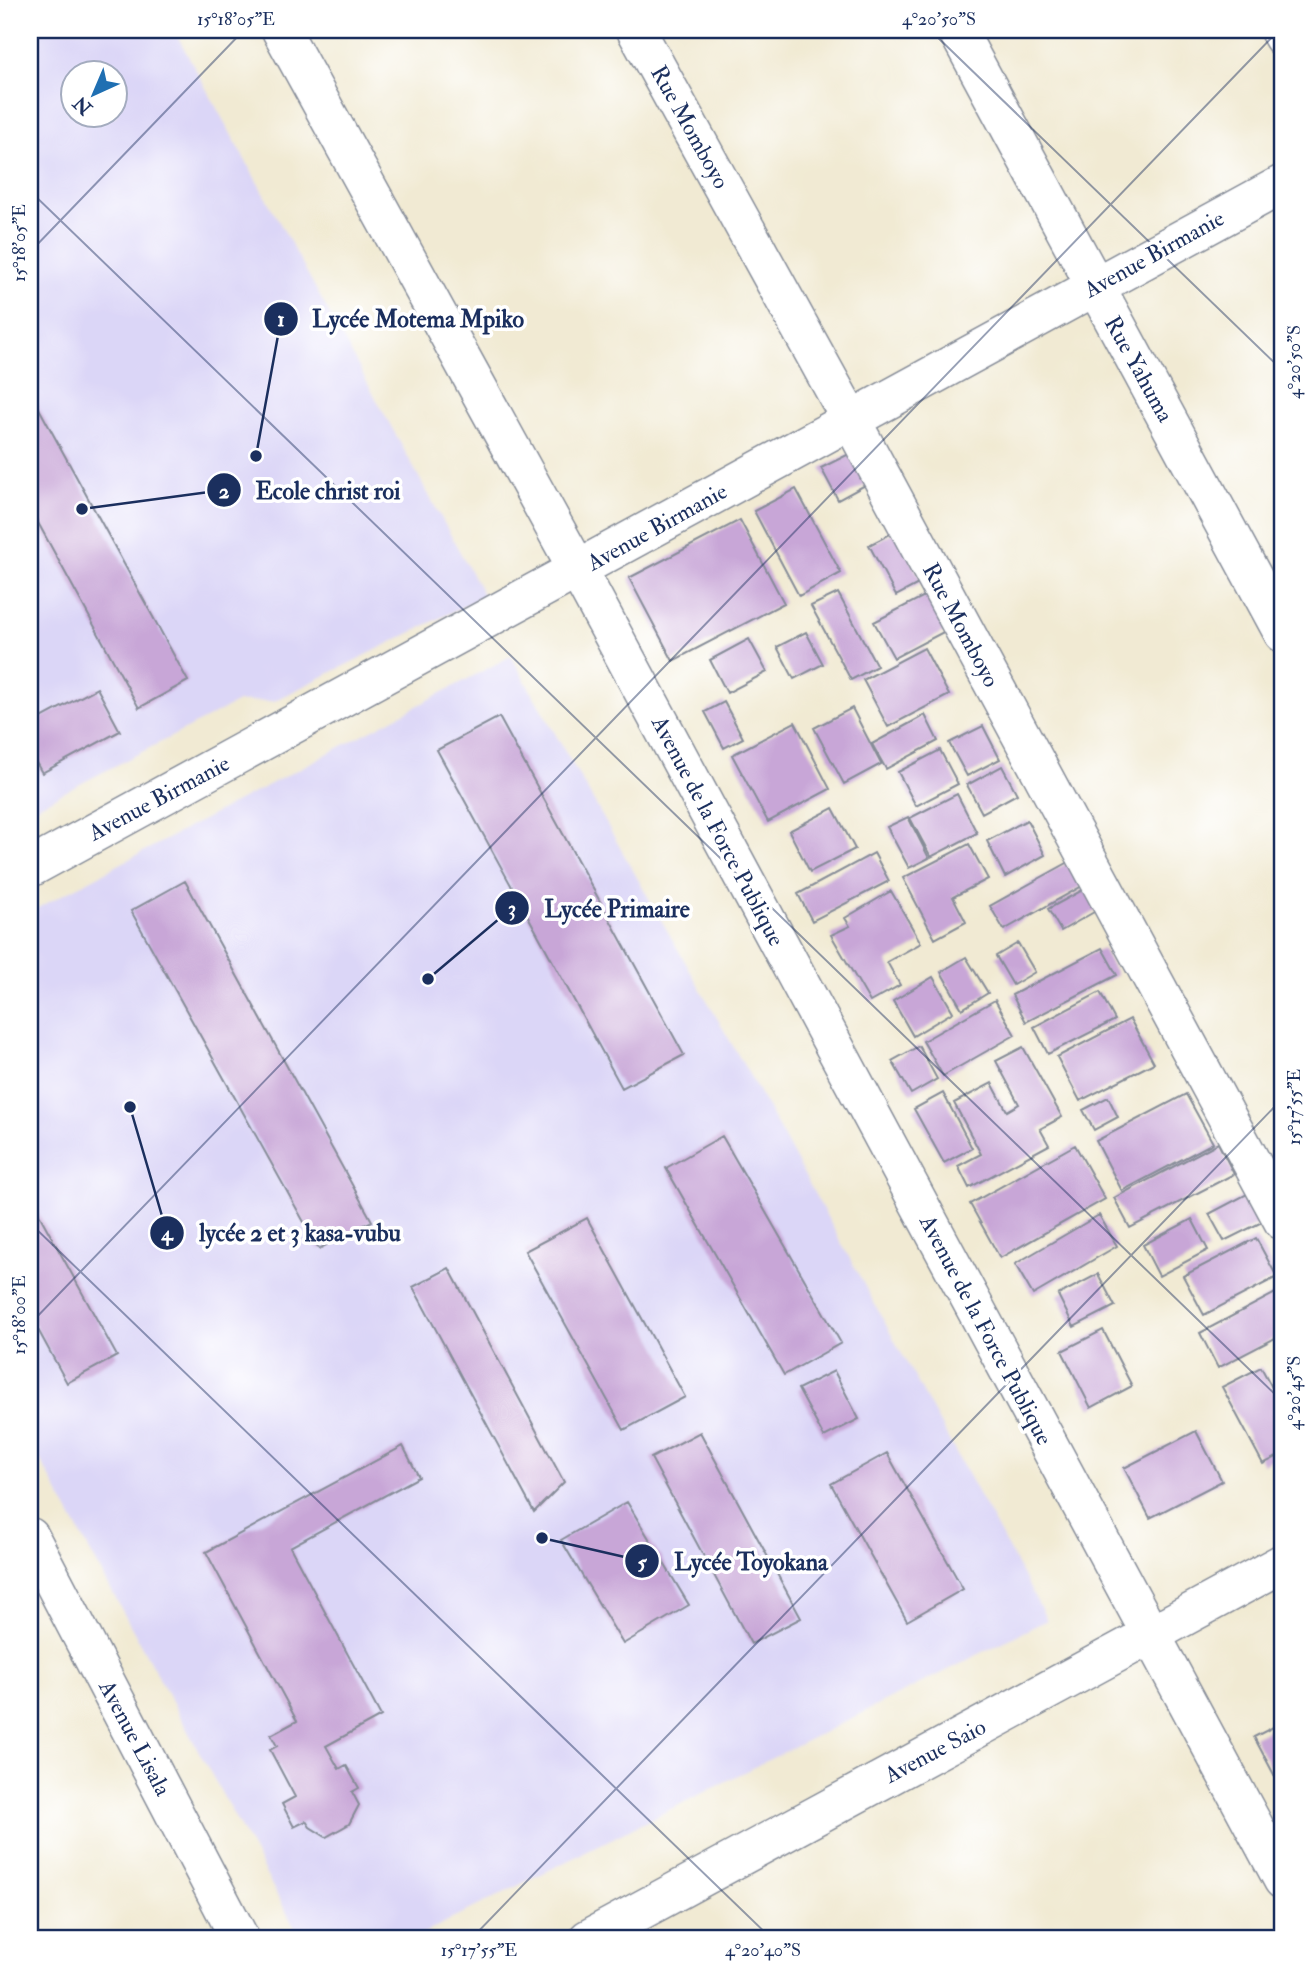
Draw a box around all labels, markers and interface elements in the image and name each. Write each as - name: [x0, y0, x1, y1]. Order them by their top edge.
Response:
- text: 15°18'05"E: [197, 8, 275, 31]
- text: 4°20'50"S: [902, 8, 976, 31]
- north arrow: [60, 60, 130, 130]
- street label: Rue Momboyo: [644, 60, 736, 194]
- text: N: [68, 90, 98, 121]
- street label: Avenue Birmanie: [1078, 203, 1230, 305]
- text: 15°18'05"E: [8, 204, 31, 282]
- callout: Lycée Motema Mpiko: [263, 296, 538, 341]
- text: Lycée Motema Mpiko: [312, 304, 525, 335]
- text: 1: [277, 306, 285, 333]
- street label: Rue Yahuma: [1098, 311, 1180, 428]
- text: 4°20'50"S: [1283, 325, 1306, 399]
- callout: Ecole christ roi: [206, 468, 414, 513]
- text: Ecole christ roi: [256, 476, 401, 507]
- street label: Avenue Birmanie: [581, 476, 733, 578]
- text: 2: [219, 478, 230, 505]
- street label: Rue Momboyo: [916, 558, 1006, 692]
- street label: Avenue de la Force Publique: [645, 710, 791, 951]
- street label: Avenue Birmanie: [82, 748, 235, 848]
- callout: Lycée Primaire: [495, 886, 703, 931]
- text: Lycée Primaire: [544, 894, 690, 925]
- text: 3: [508, 895, 516, 922]
- text: 15°17'55"E: [1283, 1069, 1306, 1145]
- street label: Avenue de la Force Publique: [913, 1209, 1059, 1450]
- callout: lycée 2 et 3 kasa-vubu: [150, 1211, 415, 1256]
- text: lycée 2 et 3 kasa-vubu: [198, 1218, 401, 1249]
- text: 4: [160, 1220, 174, 1247]
- text: 15°18'00"E: [8, 1275, 31, 1355]
- text: 4°20'45"S: [1283, 1356, 1306, 1430]
- callout: Lycée Toyokana: [625, 1539, 842, 1584]
- text: Lycée Toyokana: [674, 1547, 829, 1578]
- text: 5: [637, 1549, 647, 1576]
- street label: Avenue Lisala: [92, 1674, 178, 1801]
- street label: Avenue Saio: [878, 1712, 991, 1790]
- text: 15°17'55"E: [441, 1939, 517, 1962]
- text: 4°20'40"S: [725, 1939, 801, 1962]

